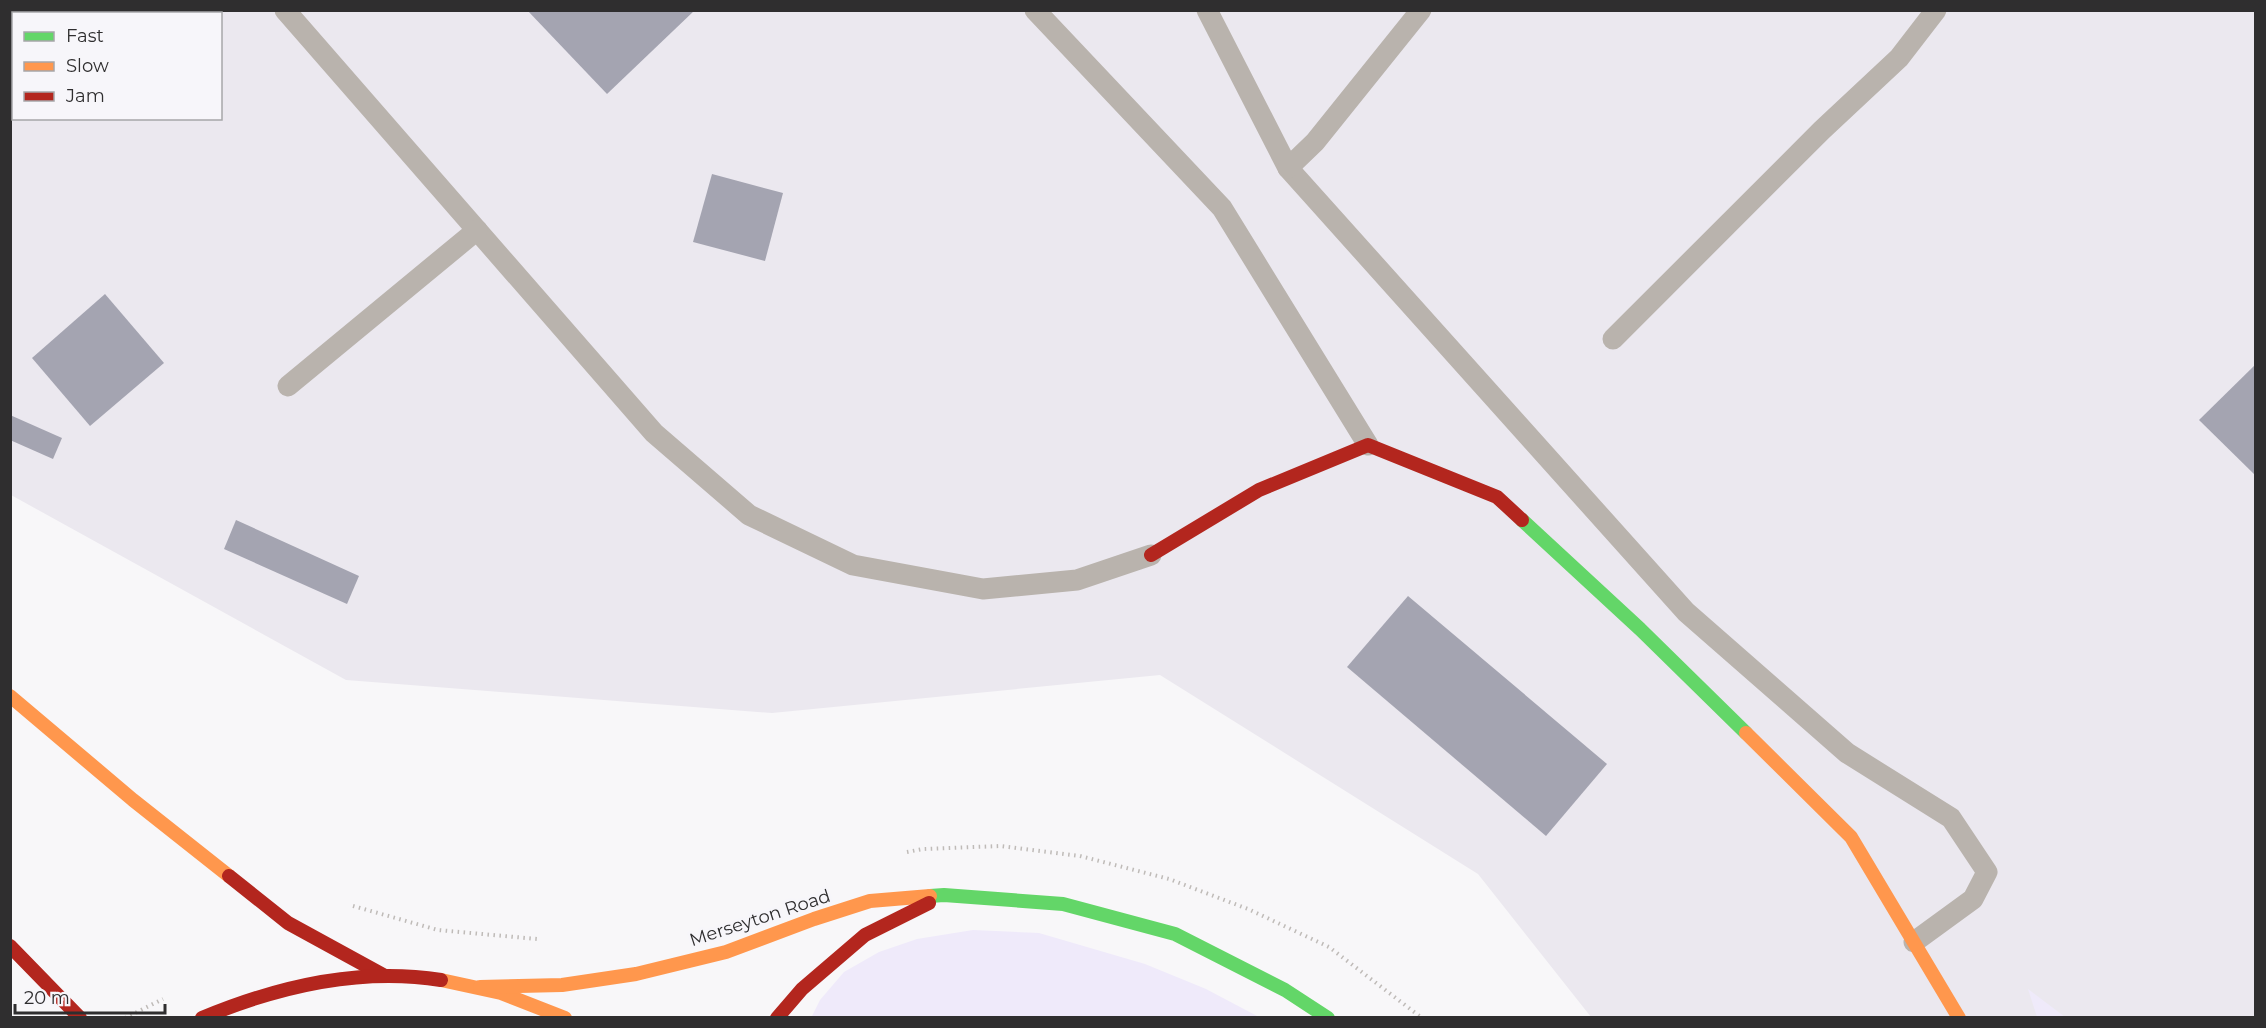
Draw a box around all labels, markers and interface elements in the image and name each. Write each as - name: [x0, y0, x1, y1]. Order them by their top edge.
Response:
- legend: [12, 12, 222, 120]
- text: Fast: [66, 25, 104, 47]
- text: Slow: [66, 55, 109, 77]
- text: Jam: [65, 85, 105, 107]
- street label: Merseyton Road: [687, 885, 833, 951]
- scale bar: [15, 977, 165, 1015]
- text: 20 m: [24, 987, 70, 1009]

